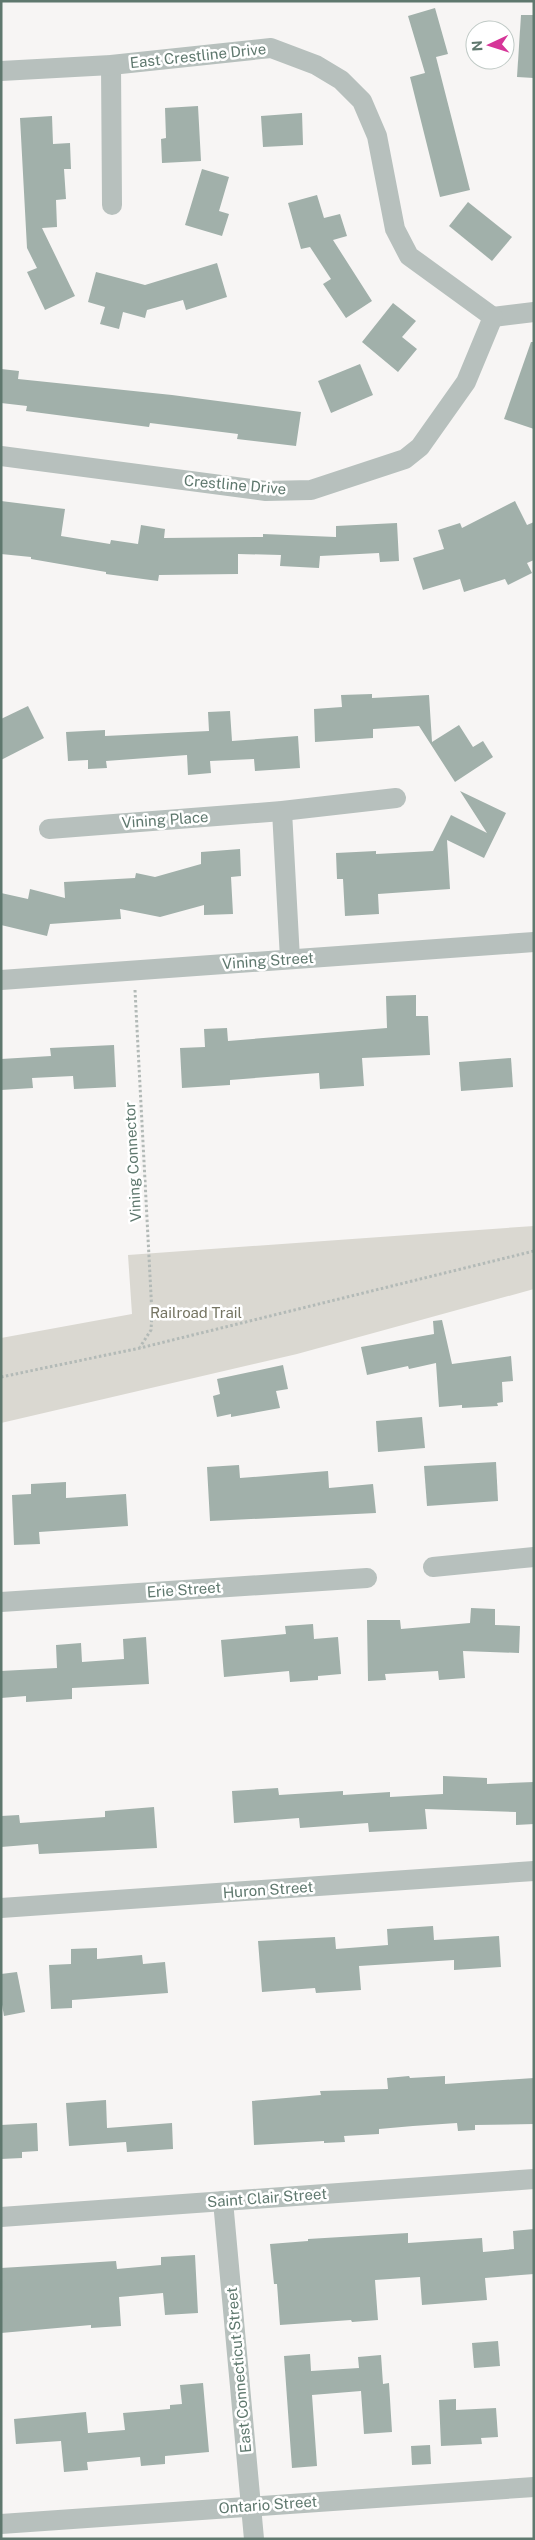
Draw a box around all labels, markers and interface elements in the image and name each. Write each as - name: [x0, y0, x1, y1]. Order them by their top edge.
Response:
- north arrow: [465, 20, 515, 70]
- street label: East Crestline Drive: [129, 40, 267, 71]
- text: N: [469, 40, 485, 52]
- street label: Crestline Drive: [183, 472, 287, 497]
- street label: Vining Place: [121, 808, 209, 831]
- street label: Vining Street: [222, 949, 315, 972]
- street label: Vining Connector: [121, 1101, 144, 1223]
- park label: Railroad Trail: [150, 1304, 242, 1321]
- street label: Erie Street: [146, 1578, 222, 1601]
- street label: Huron Street: [222, 1878, 314, 1901]
- street label: Saint Clair Street: [206, 2185, 328, 2210]
- street label: East Connecticut Street: [223, 2286, 254, 2454]
- street label: Ontario Street: [218, 2493, 318, 2516]

